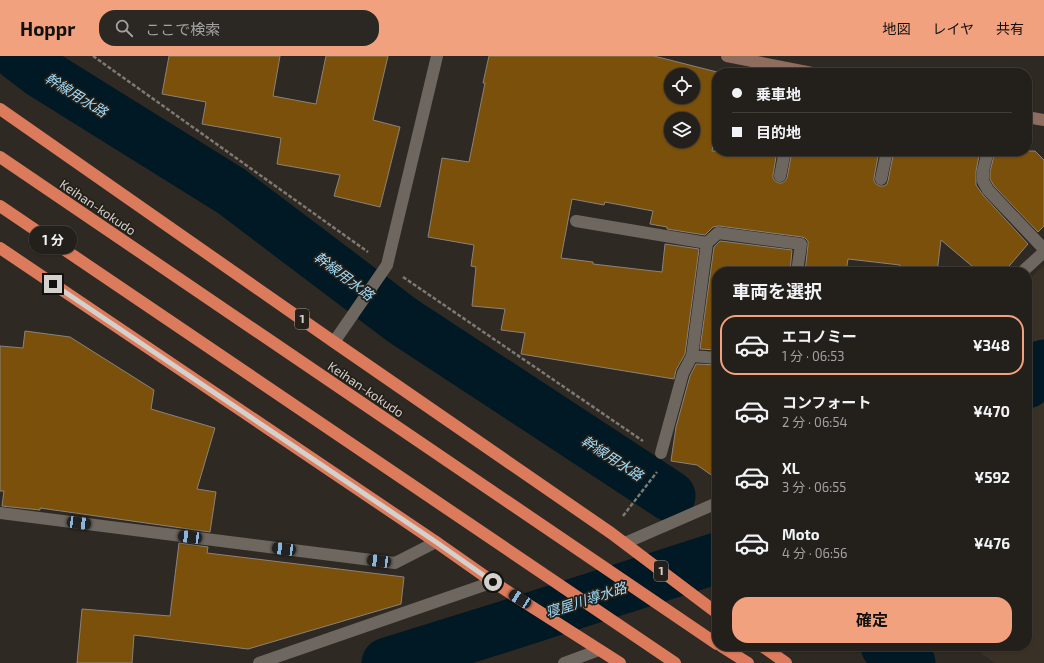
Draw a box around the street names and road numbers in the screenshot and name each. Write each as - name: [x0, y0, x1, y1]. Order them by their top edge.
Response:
- street label: Keihan-kokudo: [57, 176, 139, 238]
- road number: 1: [295, 309, 309, 329]
- street label: Keihan-kokudo: [325, 358, 407, 420]
- road number: 1: [654, 561, 668, 581]

